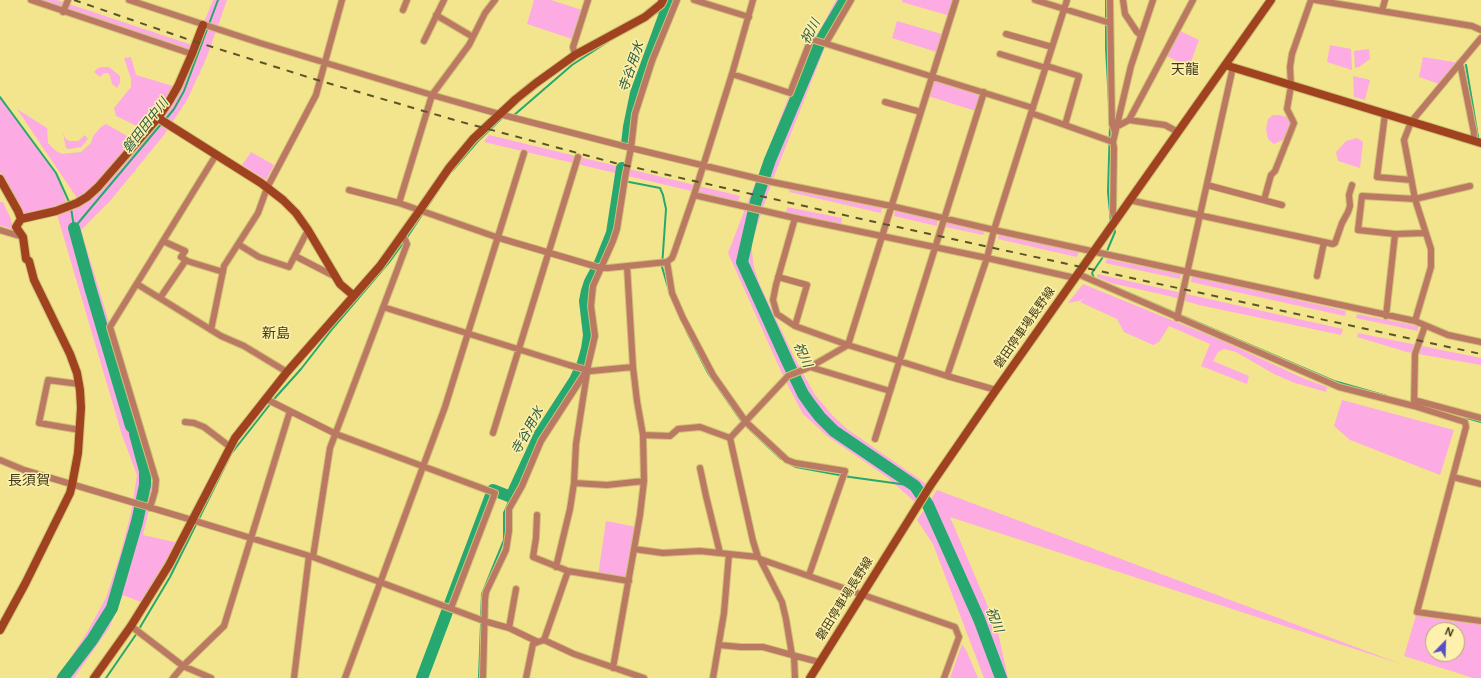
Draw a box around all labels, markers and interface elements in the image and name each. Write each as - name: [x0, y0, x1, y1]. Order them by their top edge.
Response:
- water label: 祝川: [798, 17, 824, 47]
- water label: 寺谷用水: [616, 40, 648, 94]
- district label: 天龍: [1171, 62, 1199, 78]
- water label: 磐田田中川: [120, 96, 172, 156]
- street label: 磐田停車場長野線: [992, 285, 1058, 371]
- district label: 新島: [262, 326, 290, 342]
- water label: 祝川: [789, 340, 815, 370]
- water label: 寺谷用水: [509, 404, 547, 458]
- district label: 長須賀: [8, 473, 50, 489]
- street label: 磐田停車場長野線: [813, 554, 877, 644]
- water label: 祝川: [982, 605, 1006, 635]
- north arrow: [1425, 622, 1465, 662]
- text: N: [1443, 624, 1456, 640]

